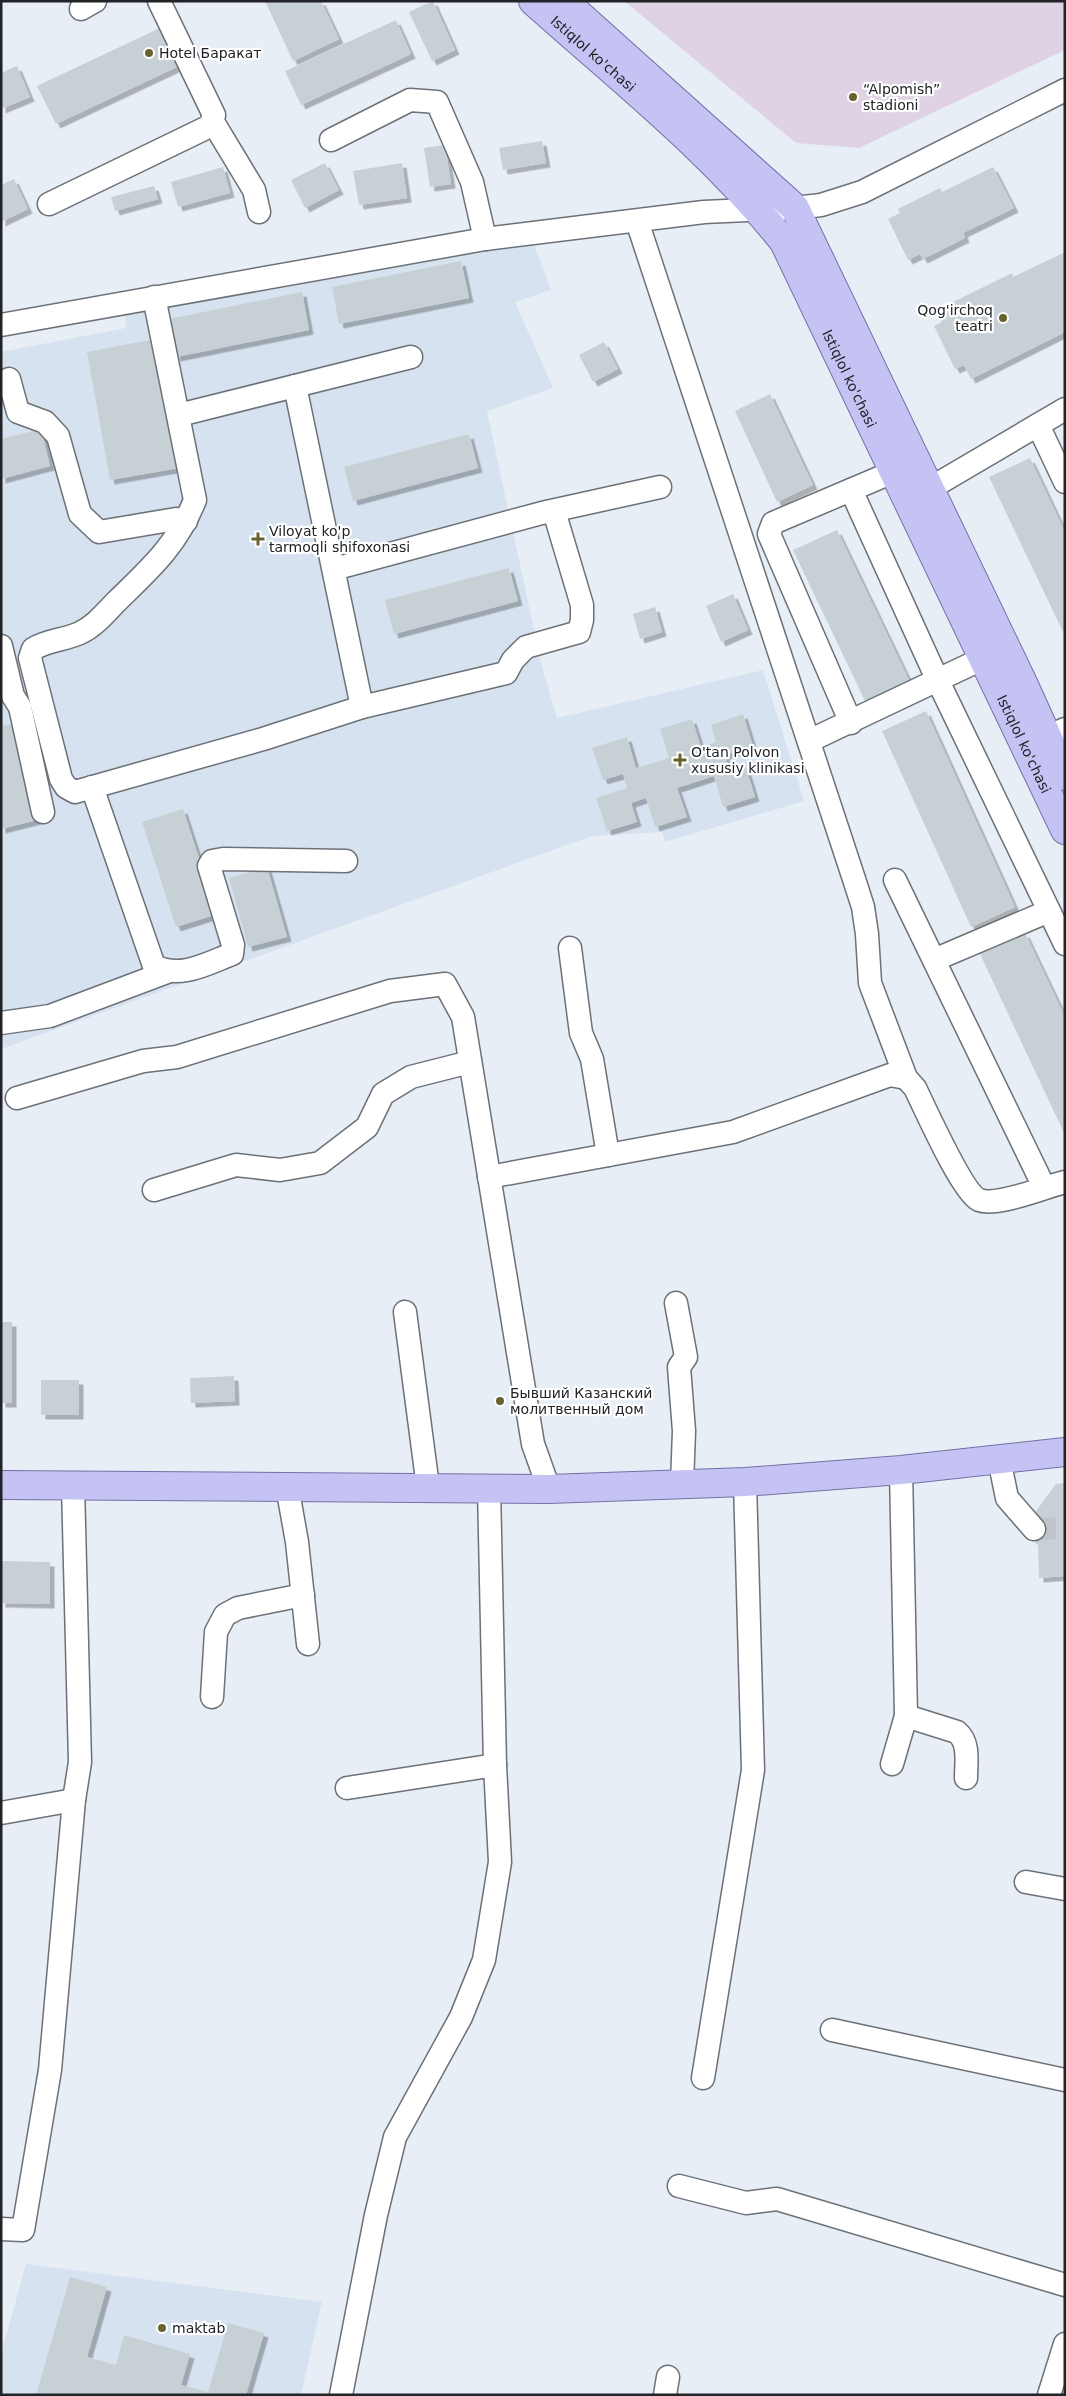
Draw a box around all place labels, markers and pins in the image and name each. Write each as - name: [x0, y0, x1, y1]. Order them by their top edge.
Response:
- place label: Hotel Баракат: [159, 45, 261, 61]
- marker: Hotel Баракат: [143, 47, 155, 59]
- place label: “Alpomish” stadioni: [863, 81, 940, 113]
- marker: “Alpomish” stadioni: [847, 91, 859, 103]
- place label: Qog'irchoq teatri: [917, 302, 993, 334]
- marker: Qog'irchoq teatri: [997, 312, 1009, 324]
- place label: Viloyat ko'p tarmoqli shifoxonasi: [269, 523, 410, 555]
- marker: Viloyat ko'p tarmoqli shifoxonasi: [251, 532, 265, 546]
- place label: O'tan Polvon xususiy klinikasi: [691, 744, 805, 776]
- marker: O'tan Polvon xususiy klinikasi: [673, 753, 687, 767]
- place label: Бывший Казанский молитвенный дом: [510, 1385, 652, 1417]
- marker: Бывший Казанский молитвенный дом: [494, 1395, 506, 1407]
- place label: maktab: [172, 2320, 225, 2336]
- marker: maktab: [156, 2322, 168, 2334]

